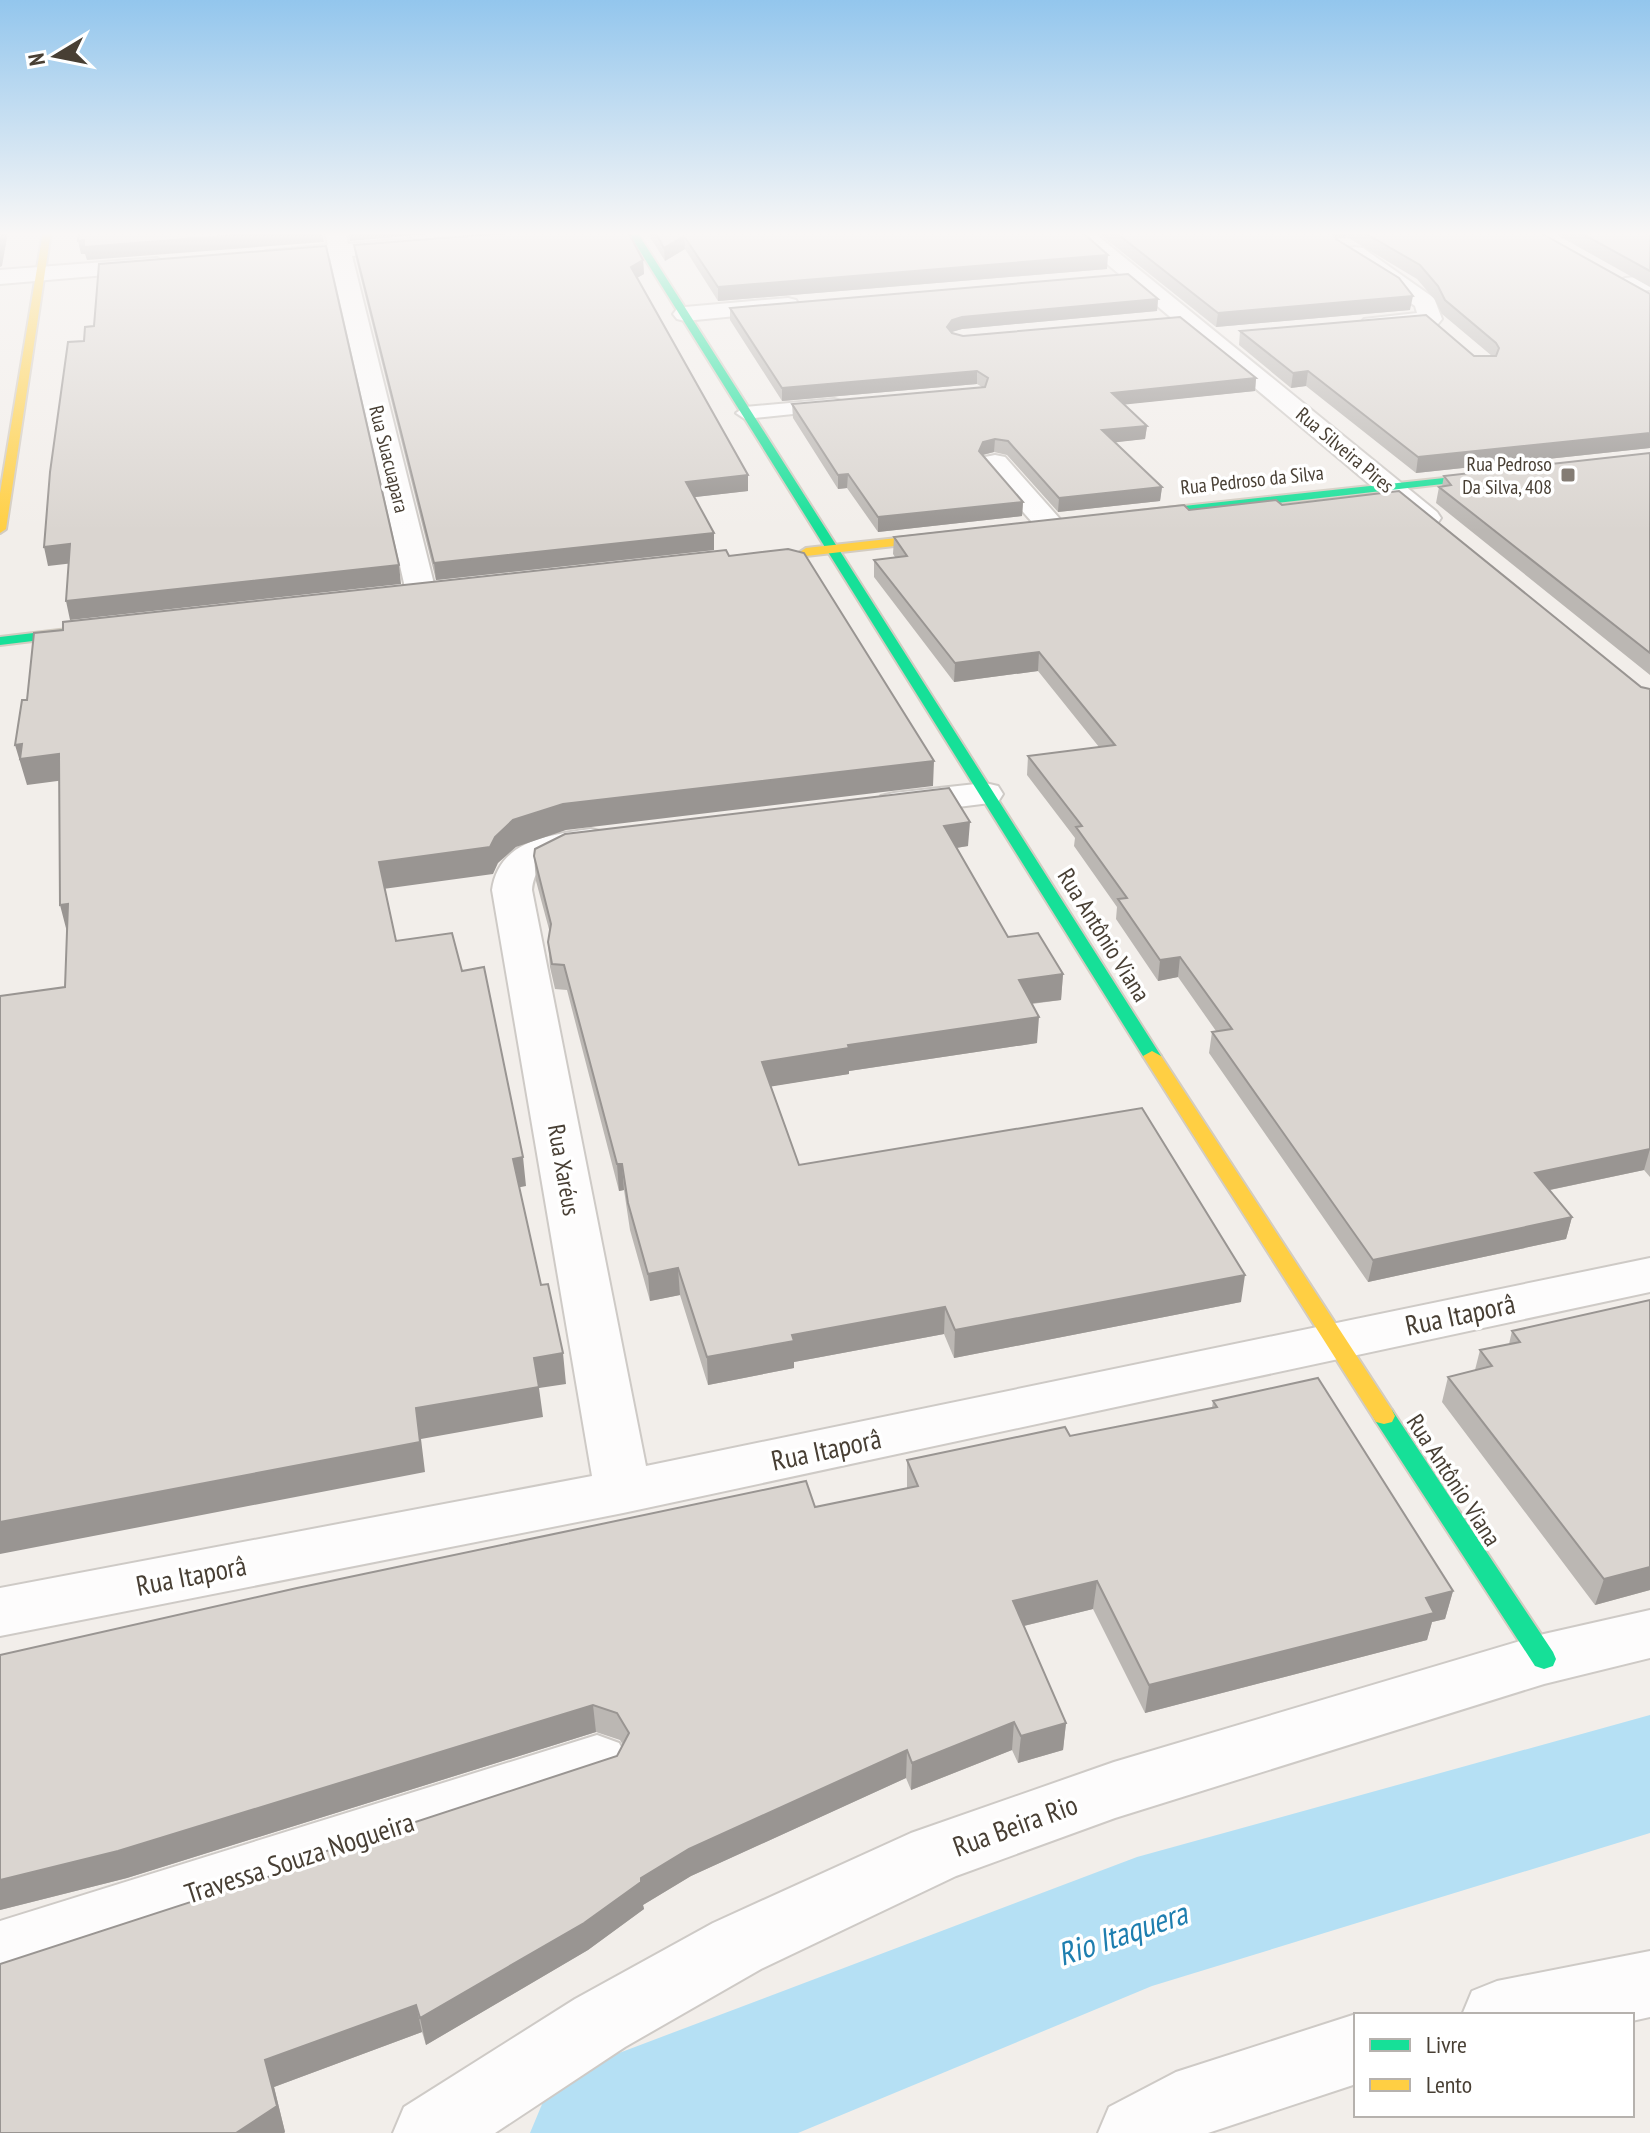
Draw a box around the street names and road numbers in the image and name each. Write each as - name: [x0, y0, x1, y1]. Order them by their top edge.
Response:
- street label: Rua Silveira Pires: [1291, 401, 1400, 499]
- street label: Rua Suacuapara: [363, 403, 415, 515]
- street label: Rua Pedroso da Silva: [1179, 460, 1325, 500]
- street label: Rua Antônio Viana: [1051, 863, 1157, 1007]
- street label: Rua Xaréus: [541, 1122, 587, 1218]
- street label: Rua Itaporâ: [1402, 1284, 1518, 1344]
- street label: Rua Antônio Viana: [1400, 1408, 1508, 1552]
- street label: Rua Itaporâ: [768, 1419, 884, 1479]
- street label: Rua Itaporâ: [133, 1546, 249, 1604]
- street label: Rua Beira Rio: [948, 1785, 1082, 1865]
- street label: Travessa Souza Nogueira: [180, 1802, 418, 1912]

